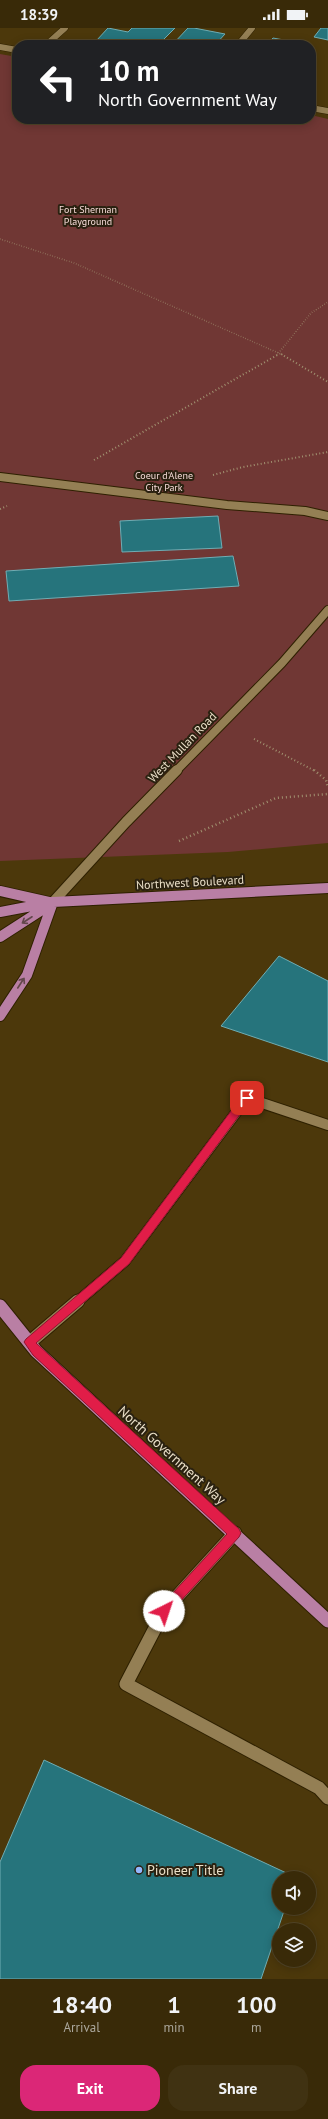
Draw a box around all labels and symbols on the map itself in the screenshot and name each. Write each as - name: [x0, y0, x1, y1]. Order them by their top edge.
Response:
- park label: Fort Sherman Playground: [59, 203, 117, 228]
- park label: Coeur d'Alene City Park: [135, 469, 193, 494]
- street label: West Mullan Road: [145, 709, 219, 785]
- street label: Northwest Boulevard: [136, 872, 244, 892]
- one-way arrow: [22, 916, 33, 924]
- one-way arrow: [17, 978, 25, 989]
- pin: [230, 1081, 264, 1115]
- street label: North Government Way: [114, 1402, 230, 1509]
- position arrow: [143, 1590, 185, 1632]
- place label: Pioneer Title: [147, 1861, 223, 1879]
- marker: Pioneer Title: [134, 1865, 144, 1875]

